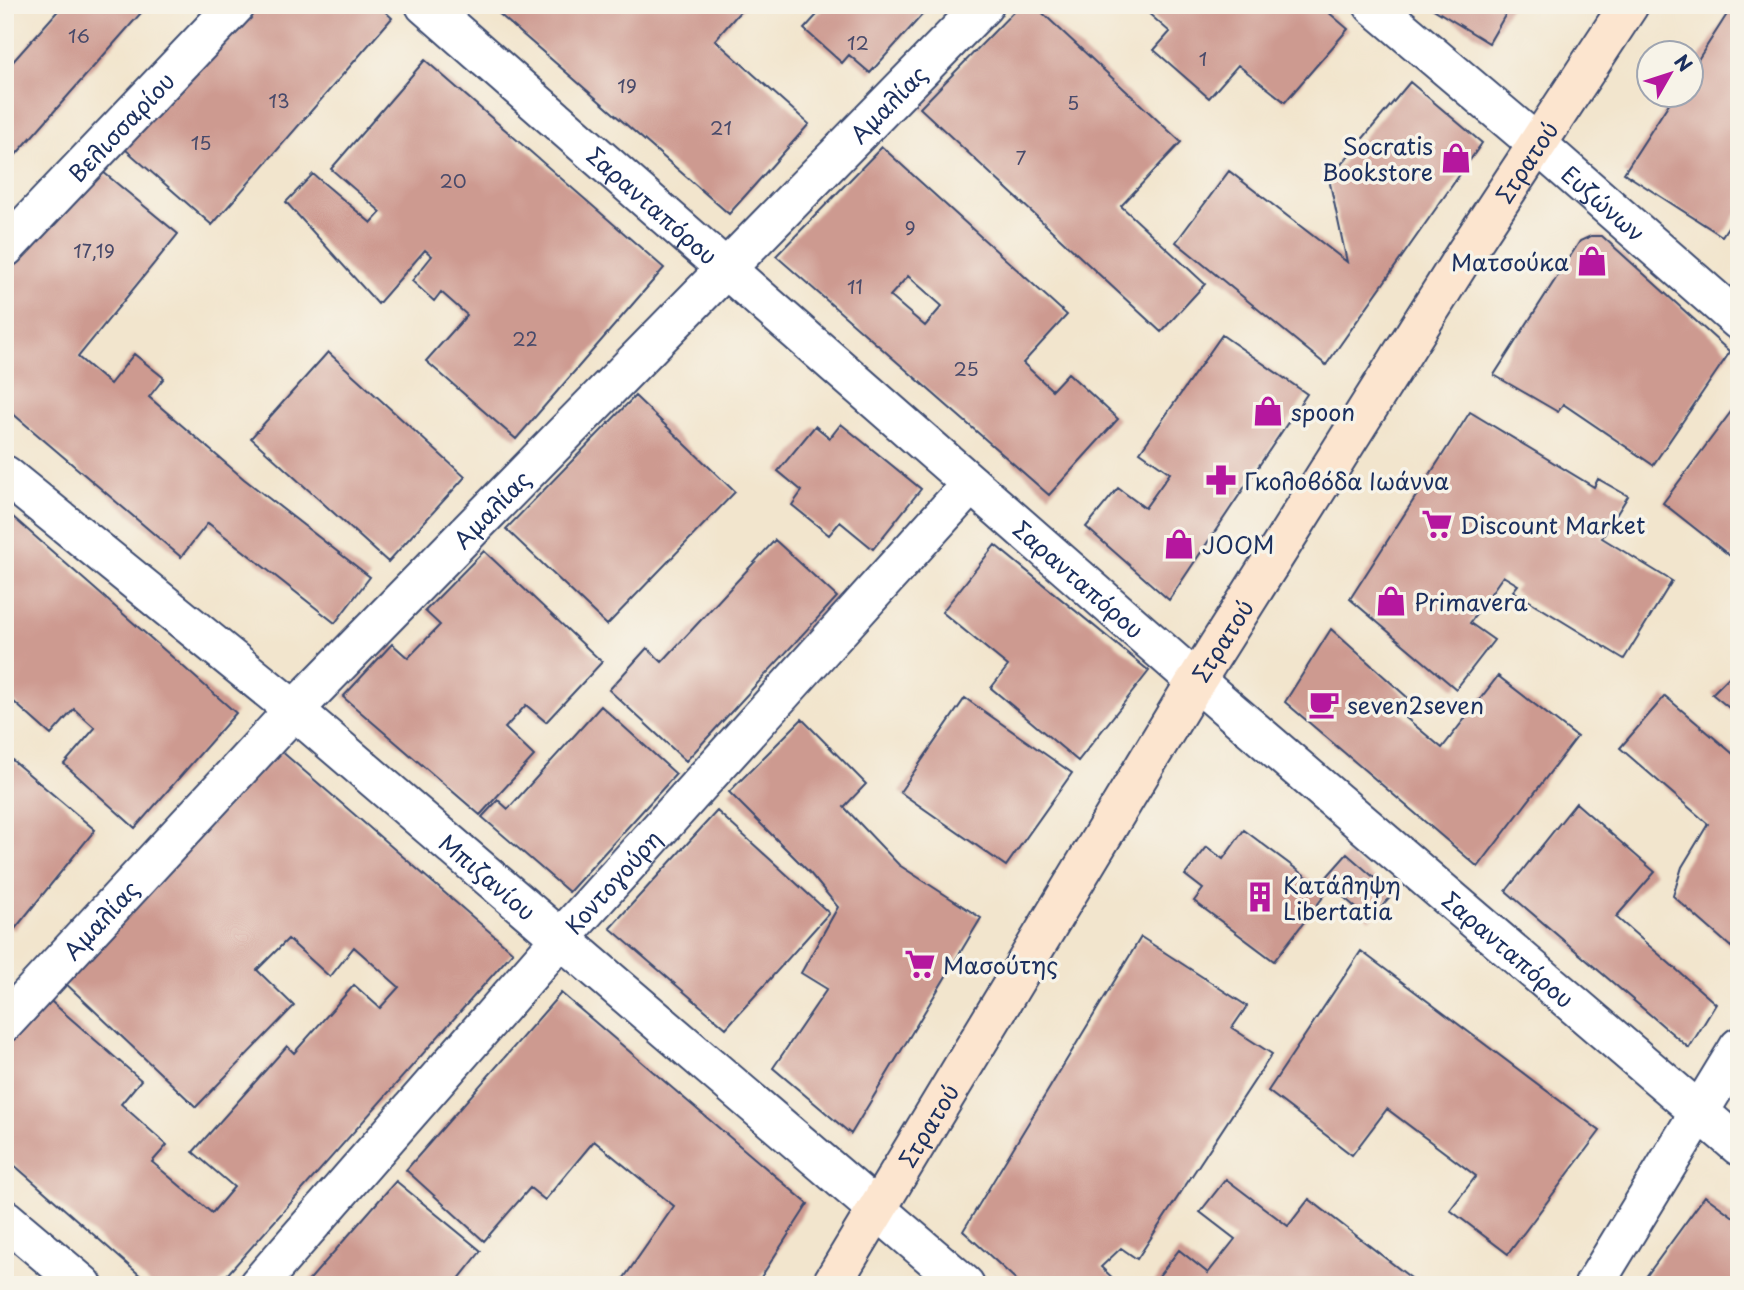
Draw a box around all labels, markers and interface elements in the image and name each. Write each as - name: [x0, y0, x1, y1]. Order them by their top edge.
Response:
- house number: 16: [68, 21, 90, 49]
- house number: 12: [847, 28, 869, 56]
- north arrow: [1636, 38, 1706, 108]
- house number: 1: [1199, 44, 1207, 72]
- text: N: [1668, 48, 1700, 77]
- street label: Αμαλίας: [841, 56, 934, 150]
- street label: Βελισσαρίου: [60, 63, 182, 189]
- house number: 19: [617, 71, 637, 99]
- house number: 13: [268, 86, 290, 114]
- house number: 5: [1067, 88, 1079, 116]
- house number: 21: [710, 113, 732, 141]
- street label: Στρατού: [1486, 114, 1566, 210]
- house number: 15: [191, 128, 211, 156]
- place label: Socratis Bookstore: [1322, 128, 1433, 189]
- street label: Σαρανταπόρου: [580, 138, 726, 272]
- shop icon: Socratis Bookstore: [1439, 141, 1473, 175]
- house number: 7: [1016, 143, 1027, 171]
- street label: Ευζώνων: [1554, 156, 1653, 249]
- house number: 20: [439, 166, 467, 194]
- house number: 9: [904, 213, 916, 241]
- house number: 17,19: [73, 236, 115, 264]
- place label: Ματσούκα: [1451, 244, 1569, 279]
- shop icon: Ματσούκα: [1575, 244, 1609, 278]
- house number: 11: [847, 272, 863, 300]
- house number: 22: [512, 324, 538, 352]
- house number: 25: [953, 354, 979, 382]
- shop icon: spoon: [1251, 394, 1285, 428]
- place label: spoon: [1291, 394, 1355, 429]
- street label: Αμαλίας: [444, 462, 538, 556]
- pharmacy icon: Γκολοβόδα Ιωάννα: [1204, 463, 1238, 497]
- place label: Γκολοβόδα Ιωάννα: [1244, 463, 1449, 498]
- supermarket icon: Discount Market: [1420, 507, 1454, 541]
- place label: Discount Market: [1460, 507, 1645, 542]
- street label: Σαρανταπόρου: [1006, 511, 1152, 646]
- shop icon: JOOM: [1162, 527, 1196, 561]
- place label: JOOM: [1202, 527, 1274, 562]
- shop icon: Primavera: [1374, 584, 1408, 618]
- place label: Primavera: [1414, 584, 1528, 619]
- street label: Στρατού: [1182, 592, 1261, 688]
- cafe icon: seven2seven: [1307, 687, 1341, 721]
- place label: seven2seven: [1347, 687, 1484, 722]
- street label: Κοντογούρη: [556, 821, 669, 941]
- street label: Μπιζανίου: [432, 825, 544, 928]
- place label: Κατάληψη Libertatia: [1283, 867, 1401, 928]
- street label: Αμαλίας: [54, 872, 146, 967]
- building icon: Κατάληψη Libertatia: [1243, 880, 1277, 914]
- street label: Σαρανταπόρου: [1435, 882, 1582, 1015]
- supermarket icon: Μασούτης: [903, 947, 937, 981]
- place label: Μασούτης: [943, 947, 1058, 982]
- street label: Στρατού: [889, 1077, 966, 1173]

